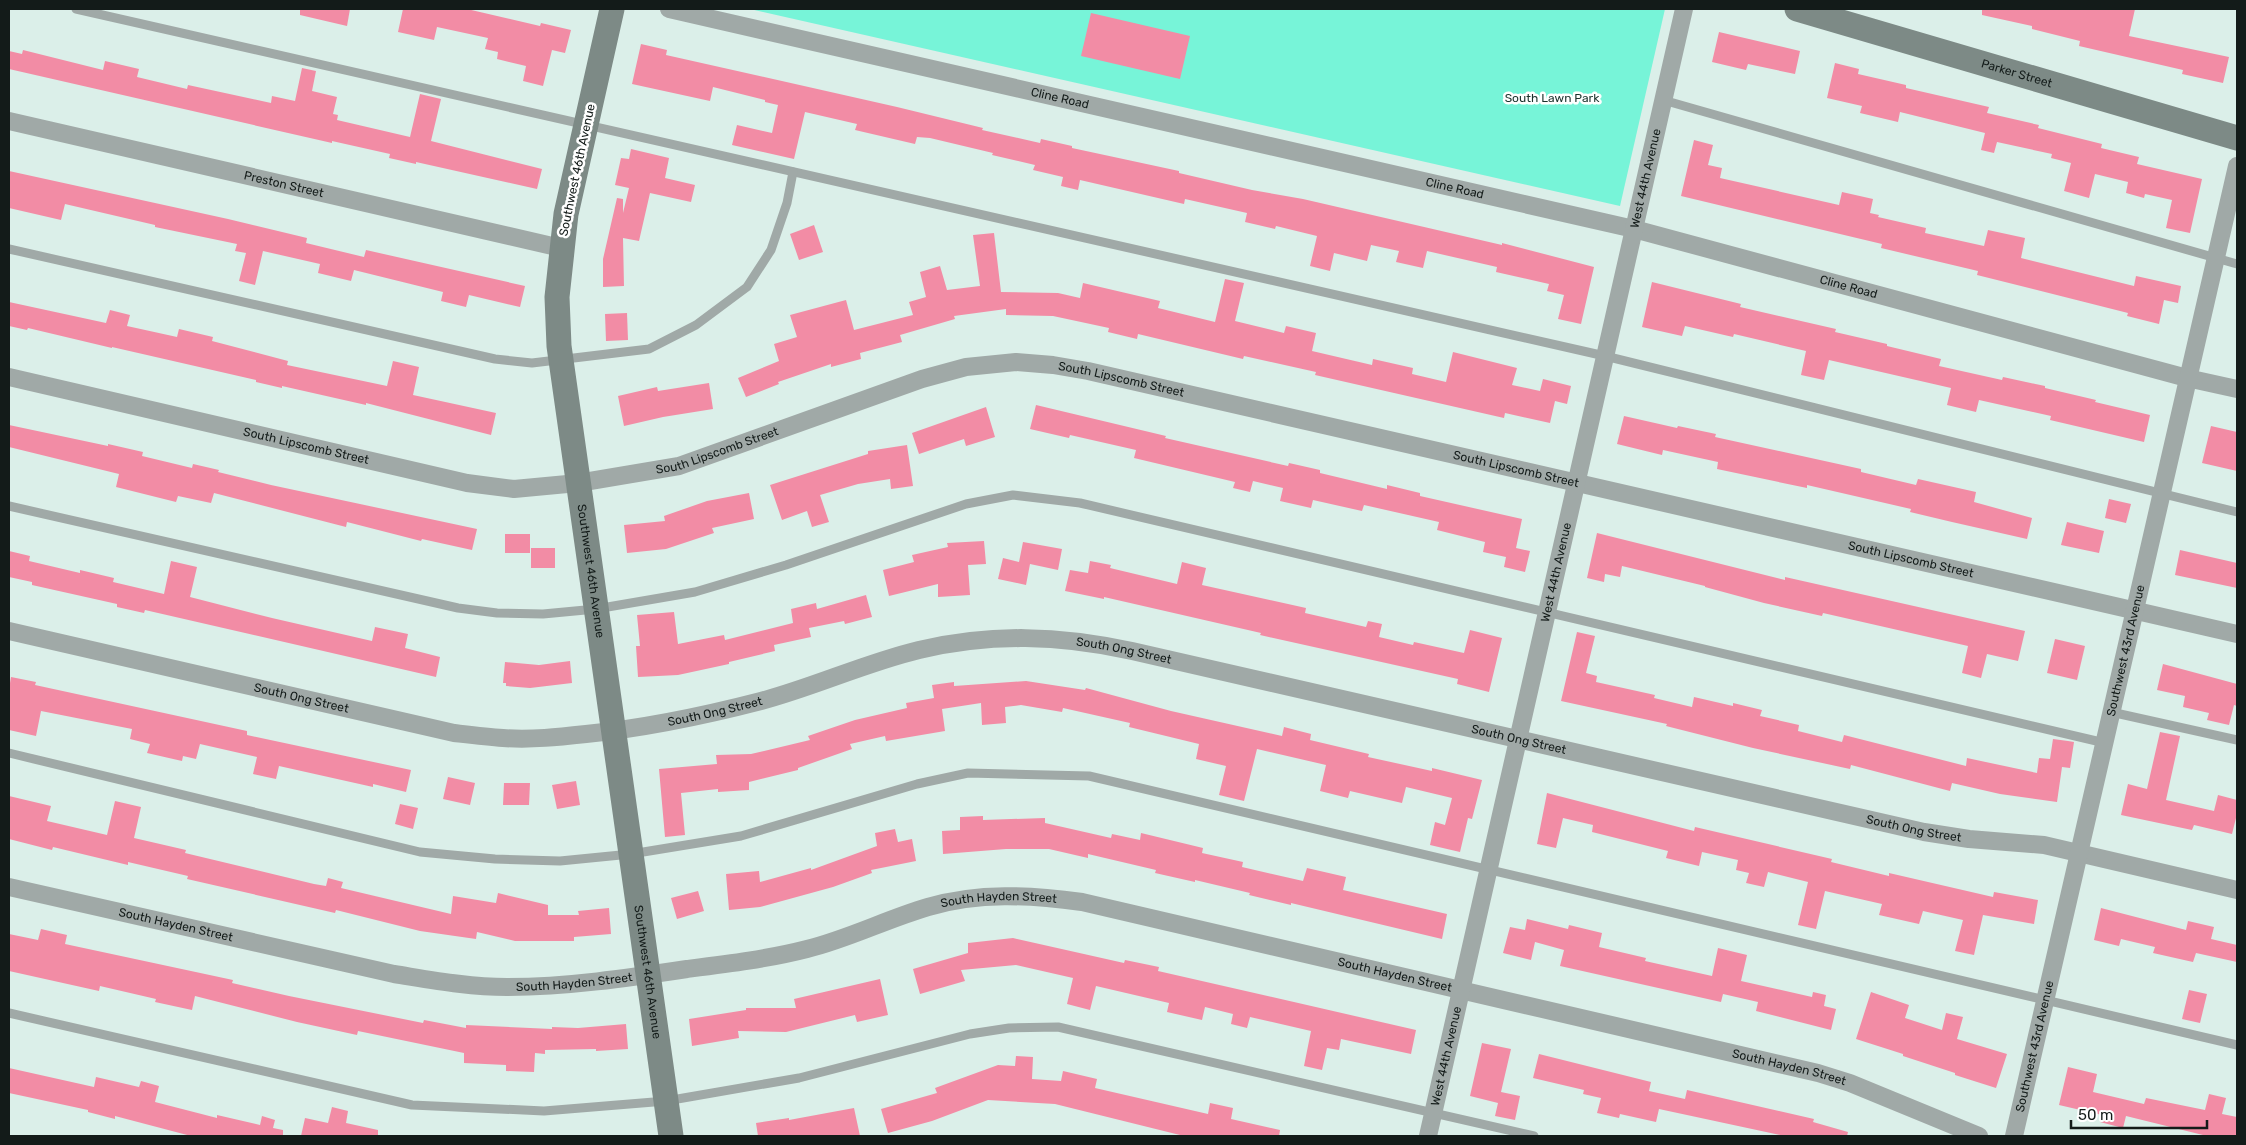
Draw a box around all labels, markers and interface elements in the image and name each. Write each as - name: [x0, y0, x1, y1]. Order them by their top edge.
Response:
- street label: Parker Street: [1980, 56, 2054, 91]
- street label: Cline Road: [1030, 85, 1090, 112]
- park label: South Lawn Park: [1505, 91, 1600, 105]
- street label: Southwest 46th Avenue: [556, 102, 598, 237]
- street label: West 44th Avenue: [1627, 127, 1664, 229]
- street label: Preston Street: [242, 168, 325, 200]
- street label: Cline Road: [1424, 175, 1485, 202]
- street label: Cline Road: [1818, 272, 1879, 301]
- street label: South Lipscomb Street: [1057, 359, 1186, 400]
- street label: South Lipscomb Street: [242, 424, 371, 467]
- street label: South Lipscomb Street: [655, 424, 781, 477]
- street label: South Lipscomb Street: [1452, 448, 1581, 490]
- street label: Southwest 46th Avenue: [575, 503, 607, 639]
- street label: West 44th Avenue: [1538, 521, 1574, 623]
- street label: South Lipscomb Street: [1847, 538, 1975, 581]
- street label: Southwest 43rd Avenue: [2104, 583, 2148, 718]
- street label: South Ong Street: [1075, 635, 1173, 667]
- street label: South Ong Street: [253, 680, 350, 716]
- street label: South Ong Street: [666, 694, 764, 729]
- street label: South Ong Street: [1470, 722, 1568, 757]
- street label: South Ong Street: [1865, 812, 1963, 845]
- street label: South Hayden Street: [939, 889, 1058, 910]
- street label: Southwest 46th Avenue: [631, 904, 664, 1040]
- street label: South Hayden Street: [117, 905, 235, 944]
- street label: South Hayden Street: [1336, 955, 1454, 995]
- street label: South Hayden Street: [516, 970, 634, 994]
- street label: Southwest 43rd Avenue: [2013, 979, 2057, 1113]
- street label: West 44th Avenue: [1428, 1005, 1464, 1107]
- street label: South Hayden Street: [1731, 1046, 1848, 1088]
- scale bar: [2071, 1098, 2207, 1130]
- text: 50 m: [2078, 1106, 2113, 1124]

